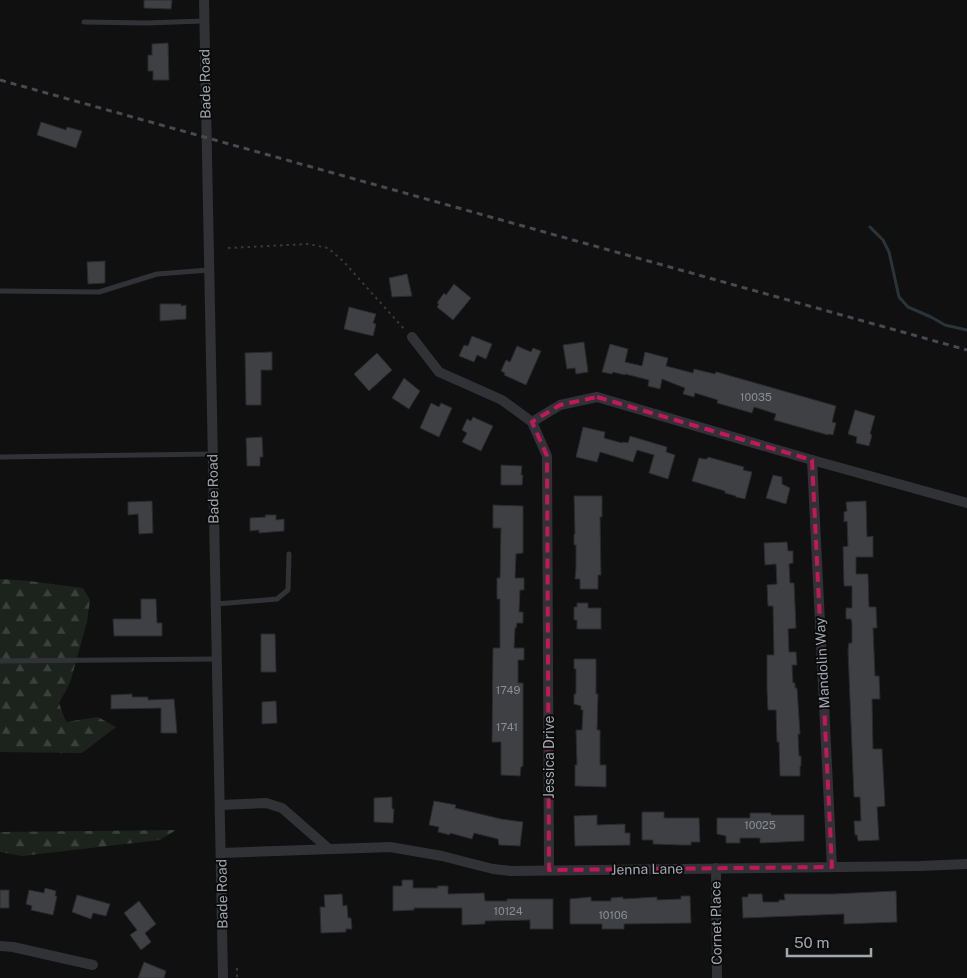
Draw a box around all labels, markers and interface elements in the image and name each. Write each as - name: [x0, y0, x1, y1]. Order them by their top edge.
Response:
- street label: Bade Road: [196, 49, 214, 119]
- house number: 10035: [740, 391, 772, 403]
- street label: Bade Road: [204, 454, 222, 524]
- street label: Mandolin Way: [812, 617, 832, 709]
- house number: 1749: [496, 684, 520, 696]
- street label: Jessica Drive: [541, 715, 557, 799]
- house number: 1741: [496, 721, 518, 733]
- house number: 10025: [744, 819, 776, 831]
- street label: Bade Road: [213, 859, 231, 929]
- street label: Jenna Lane: [611, 860, 683, 878]
- street label: Cornet Place: [707, 881, 725, 965]
- house number: 10124: [493, 905, 523, 917]
- house number: 10106: [598, 909, 628, 921]
- scale bar: [787, 926, 871, 958]
- text: 50 m: [794, 934, 829, 951]

